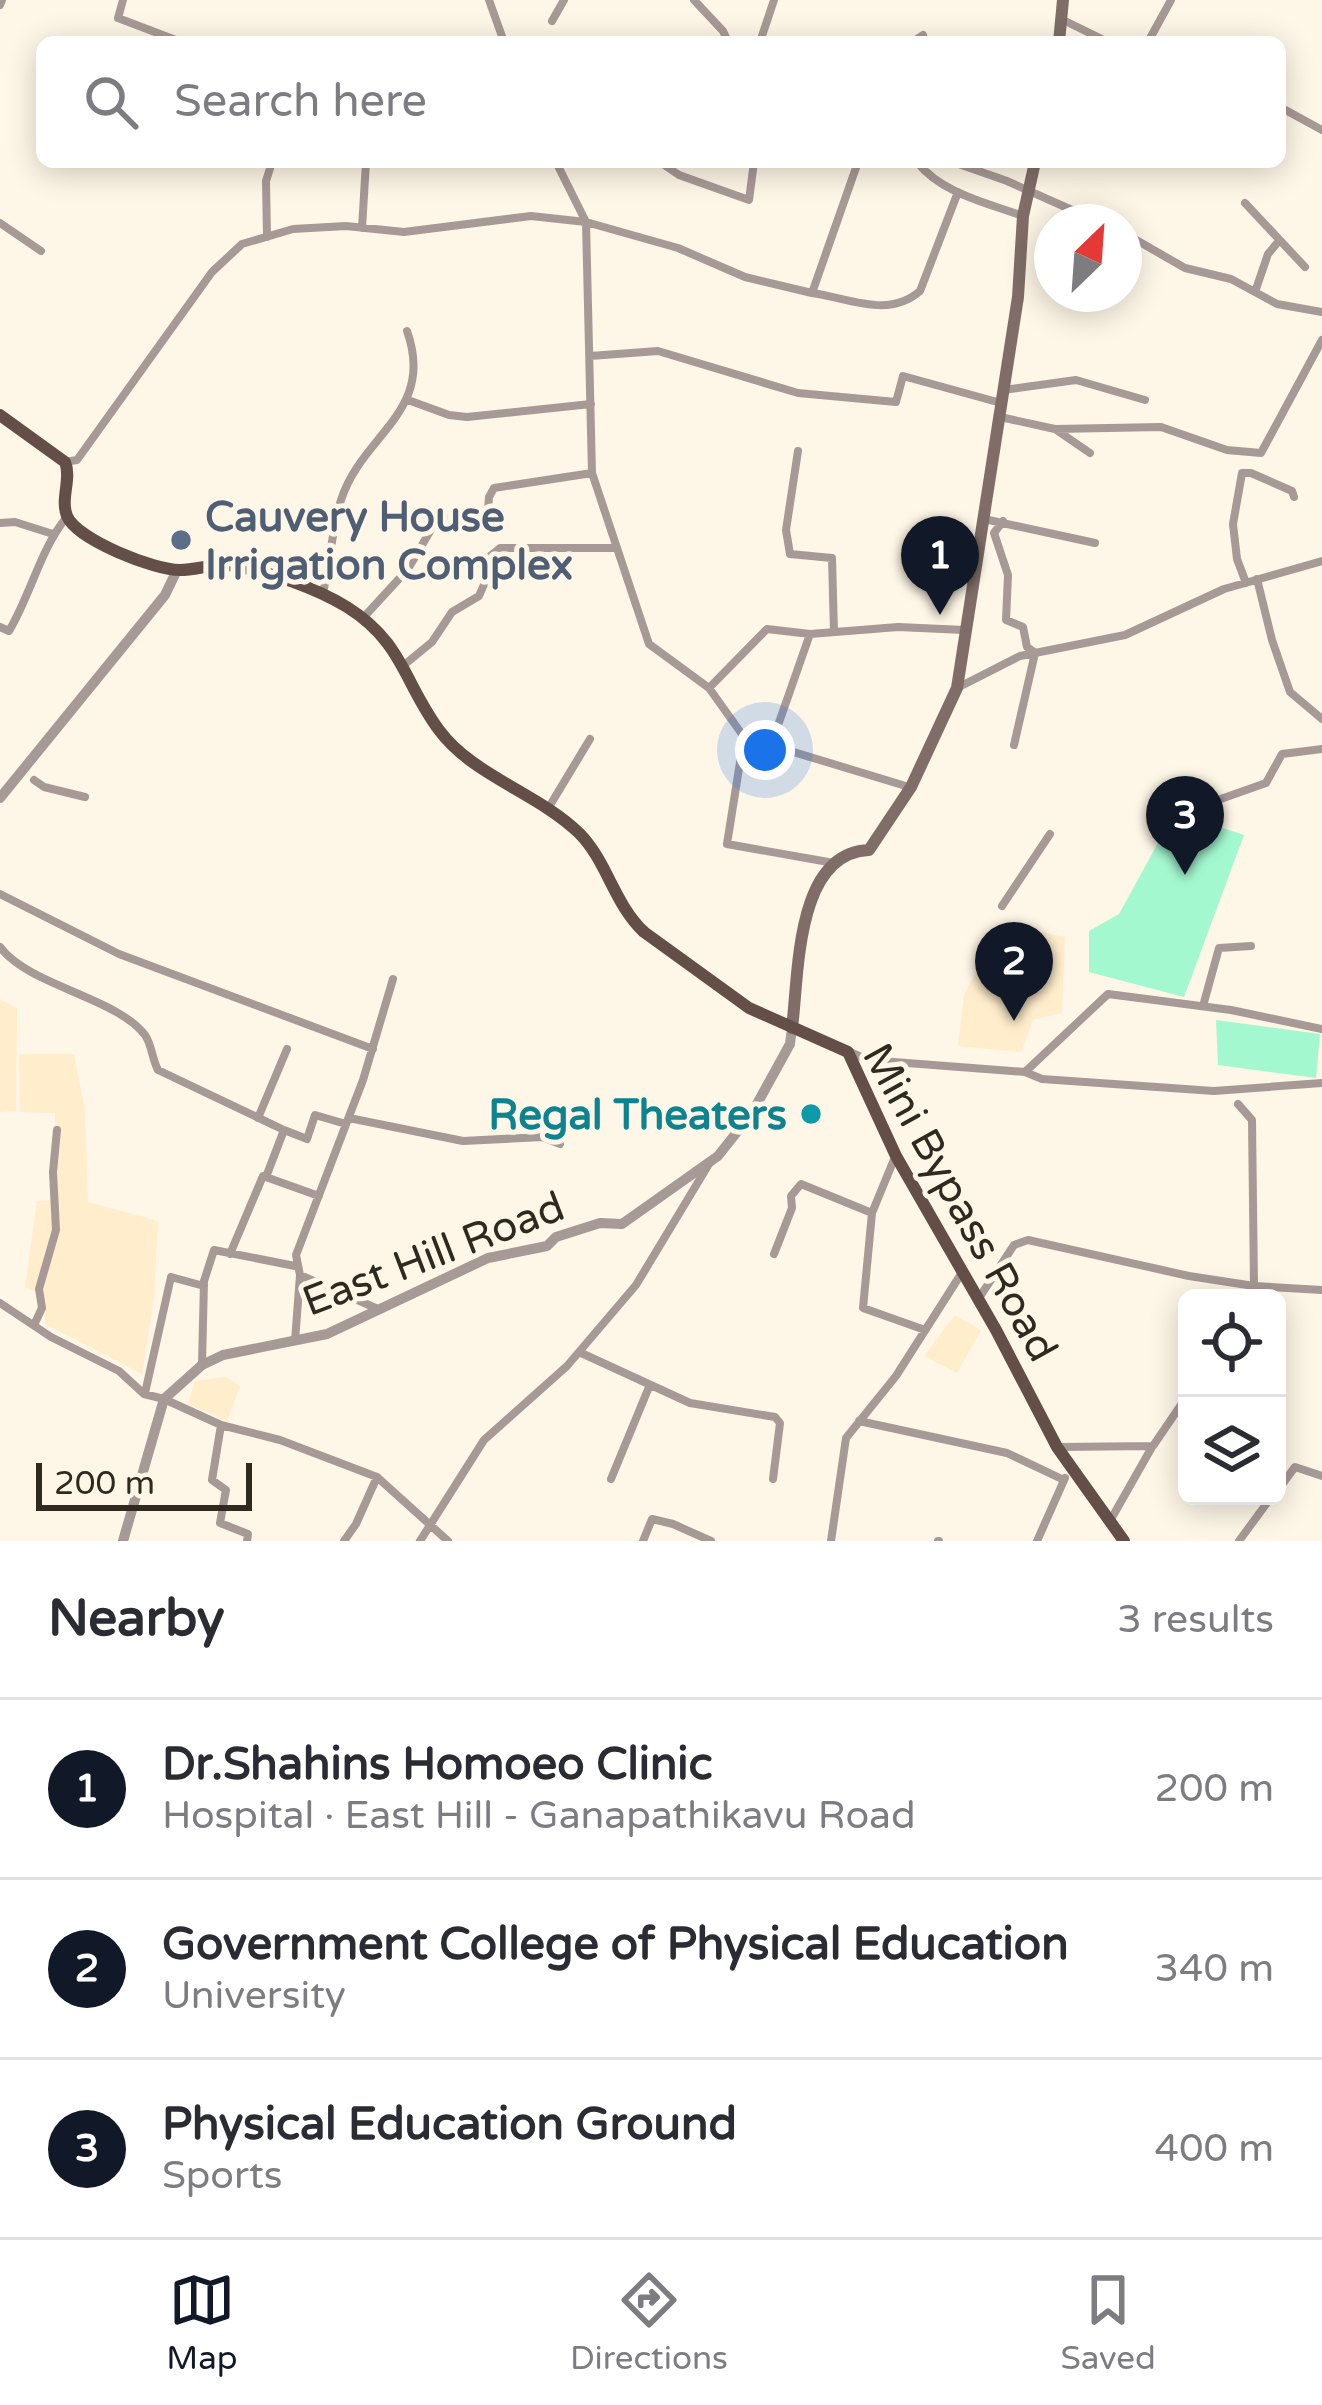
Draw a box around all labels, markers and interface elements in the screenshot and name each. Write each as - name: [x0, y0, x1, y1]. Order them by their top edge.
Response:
- search box: [36, 36, 1286, 168]
- icon: search: [78, 69, 144, 135]
- text: Search here: [174, 75, 427, 129]
- north arrow: [1034, 204, 1142, 312]
- place label: Cauvery House Irrigation Complex: [205, 492, 573, 591]
- pin: 1: [901, 516, 979, 615]
- marker: Cauvery House Irrigation Complex: [168, 527, 194, 553]
- your location: [735, 720, 795, 780]
- pin: 3: [1146, 776, 1224, 875]
- pin: 2: [975, 922, 1053, 1021]
- street label: Mini Bypass Road: [851, 1035, 1068, 1371]
- place label: Regal Theaters: [488, 1090, 787, 1141]
- marker: Regal Theaters: [798, 1101, 824, 1127]
- street label: East Hill Road: [295, 1181, 572, 1328]
- map controls: [1178, 1289, 1286, 1505]
- button: locate: [1178, 1289, 1286, 1397]
- button: layers: [1178, 1397, 1286, 1505]
- scale bar: [36, 1457, 252, 1510]
- text: 200 m: [54, 1464, 155, 1503]
- text: Nearby: [48, 1588, 225, 1650]
- text: 3 results: [1117, 1596, 1274, 1643]
- text: Dr.Shahins Homoeo Clinic: [162, 1738, 713, 1792]
- text: 1: [75, 1765, 99, 1812]
- text: 200 m: [1155, 1765, 1274, 1812]
- text: Hospital · East Hill - Ganapathikavu Road: [162, 1792, 916, 1839]
- text: Government College of Physical Education: [162, 1918, 1069, 1972]
- text: 2: [75, 1945, 99, 1992]
- text: 340 m: [1155, 1945, 1274, 1992]
- text: University: [162, 1972, 346, 2019]
- text: Physical Education Ground: [162, 2098, 737, 2152]
- text: 3: [75, 2125, 99, 2172]
- text: 400 m: [1155, 2125, 1274, 2172]
- text: Sports: [162, 2152, 283, 2199]
- tab: Map: [166, 2267, 238, 2378]
- tab: Directions: [570, 2267, 728, 2378]
- tab: Saved: [1060, 2267, 1156, 2378]

